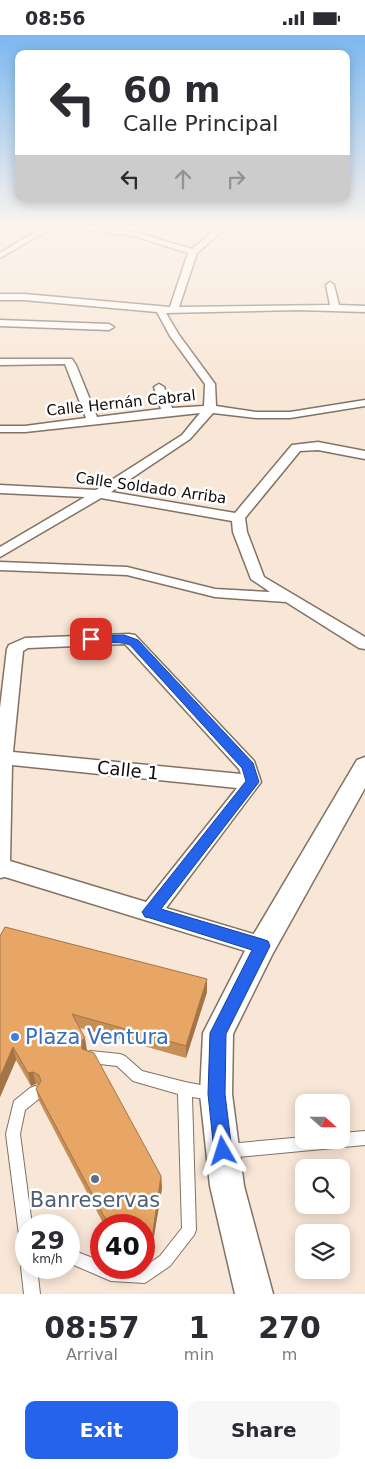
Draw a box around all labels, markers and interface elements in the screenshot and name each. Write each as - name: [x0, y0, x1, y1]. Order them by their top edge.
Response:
- text: 08:56: [25, 7, 85, 29]
- icon: left: [40, 70, 105, 135]
- text: 60 m: [123, 70, 220, 110]
- text: Calle Principal: [123, 111, 278, 136]
- icon: left: [116, 165, 144, 193]
- icon: ahead: [169, 165, 197, 193]
- icon: right: [222, 165, 250, 193]
- street label: Calle Hernán Cabral: [45, 386, 197, 420]
- street label: Calle Soldado Arriba: [74, 468, 228, 508]
- pin: [70, 618, 112, 660]
- icon: arrive: [77, 625, 105, 653]
- street label: Calle 1: [96, 756, 160, 784]
- place label: Plaza Ventura: [25, 1025, 169, 1049]
- marker: Plaza Ventura: [9, 1031, 21, 1043]
- north arrow: [295, 1094, 350, 1149]
- map controls: [295, 1094, 350, 1279]
- position arrow: [196, 1124, 248, 1176]
- button: search: [295, 1159, 350, 1214]
- marker: Banreservas: [89, 1173, 101, 1185]
- place label: Banreservas: [30, 1188, 160, 1212]
- speed limit sign: 40: [90, 1214, 155, 1279]
- button: layers: [295, 1224, 350, 1279]
- text: 29: [30, 1226, 65, 1255]
- text: km/h: [32, 1252, 63, 1266]
- text: 08:57: [44, 1310, 140, 1345]
- text: 1: [188, 1310, 209, 1345]
- text: 270: [258, 1310, 321, 1345]
- text: Arrival: [66, 1345, 118, 1364]
- text: min: [184, 1345, 214, 1364]
- text: m: [282, 1345, 297, 1364]
- button: Exit: [25, 1401, 178, 1459]
- button: Share: [188, 1401, 340, 1459]

